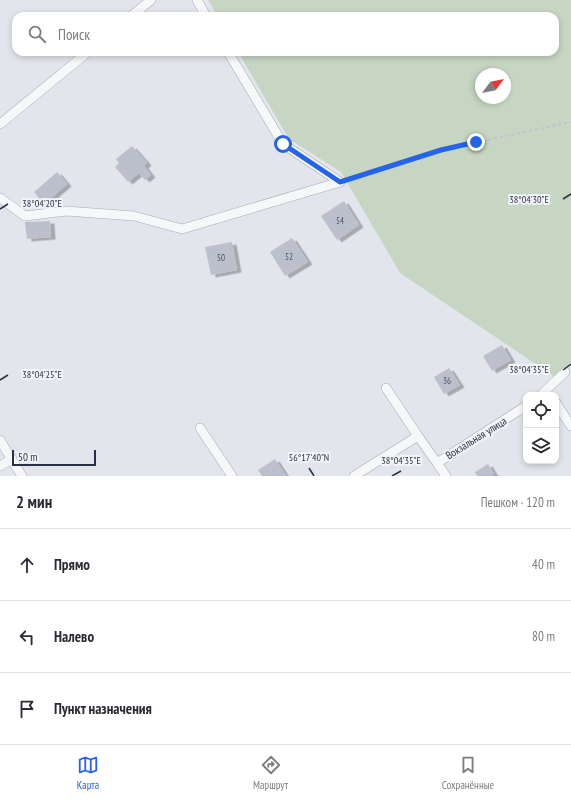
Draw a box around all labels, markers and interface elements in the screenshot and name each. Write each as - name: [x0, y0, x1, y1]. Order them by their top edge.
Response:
- search box: [12, 12, 559, 56]
- icon: search: [26, 23, 48, 45]
- text: Поиск: [58, 25, 90, 44]
- north arrow: [475, 68, 511, 104]
- route end: [467, 133, 485, 151]
- route start: [274, 135, 292, 153]
- text: 38°04'30"E: [509, 193, 549, 206]
- text: 38°04'20"E: [22, 197, 62, 210]
- house number: 54: [336, 215, 344, 226]
- house number: 52: [285, 251, 293, 262]
- house number: 50: [217, 252, 225, 263]
- text: 38°04'35"E: [509, 363, 549, 376]
- text: 38°04'25"E: [22, 368, 62, 381]
- house number: 36: [443, 375, 451, 386]
- map controls: [523, 392, 559, 464]
- button: locate: [523, 392, 559, 428]
- street label: Вокзальная улица: [443, 414, 509, 462]
- button: layers: [523, 428, 559, 464]
- scale bar: [12, 448, 96, 467]
- text: 50 m: [18, 450, 37, 464]
- text: 56°17'40"N: [289, 451, 329, 464]
- text: 38°04'35"E: [381, 454, 421, 467]
- text: 2 мин: [16, 491, 52, 513]
- text: Пешком · 120 m: [481, 494, 555, 511]
- icon: ahead: [16, 554, 38, 576]
- text: Прямо: [54, 555, 90, 574]
- text: 40 m: [532, 556, 555, 573]
- icon: left: [16, 626, 38, 648]
- text: Налево: [54, 627, 94, 646]
- text: 80 m: [532, 628, 555, 645]
- icon: arrive: [16, 698, 38, 720]
- text: Пункт назначения: [54, 699, 152, 718]
- tab: Карта: [77, 754, 99, 792]
- tab: Маршрут: [253, 754, 288, 792]
- tab: Сохранённые: [442, 754, 494, 792]

